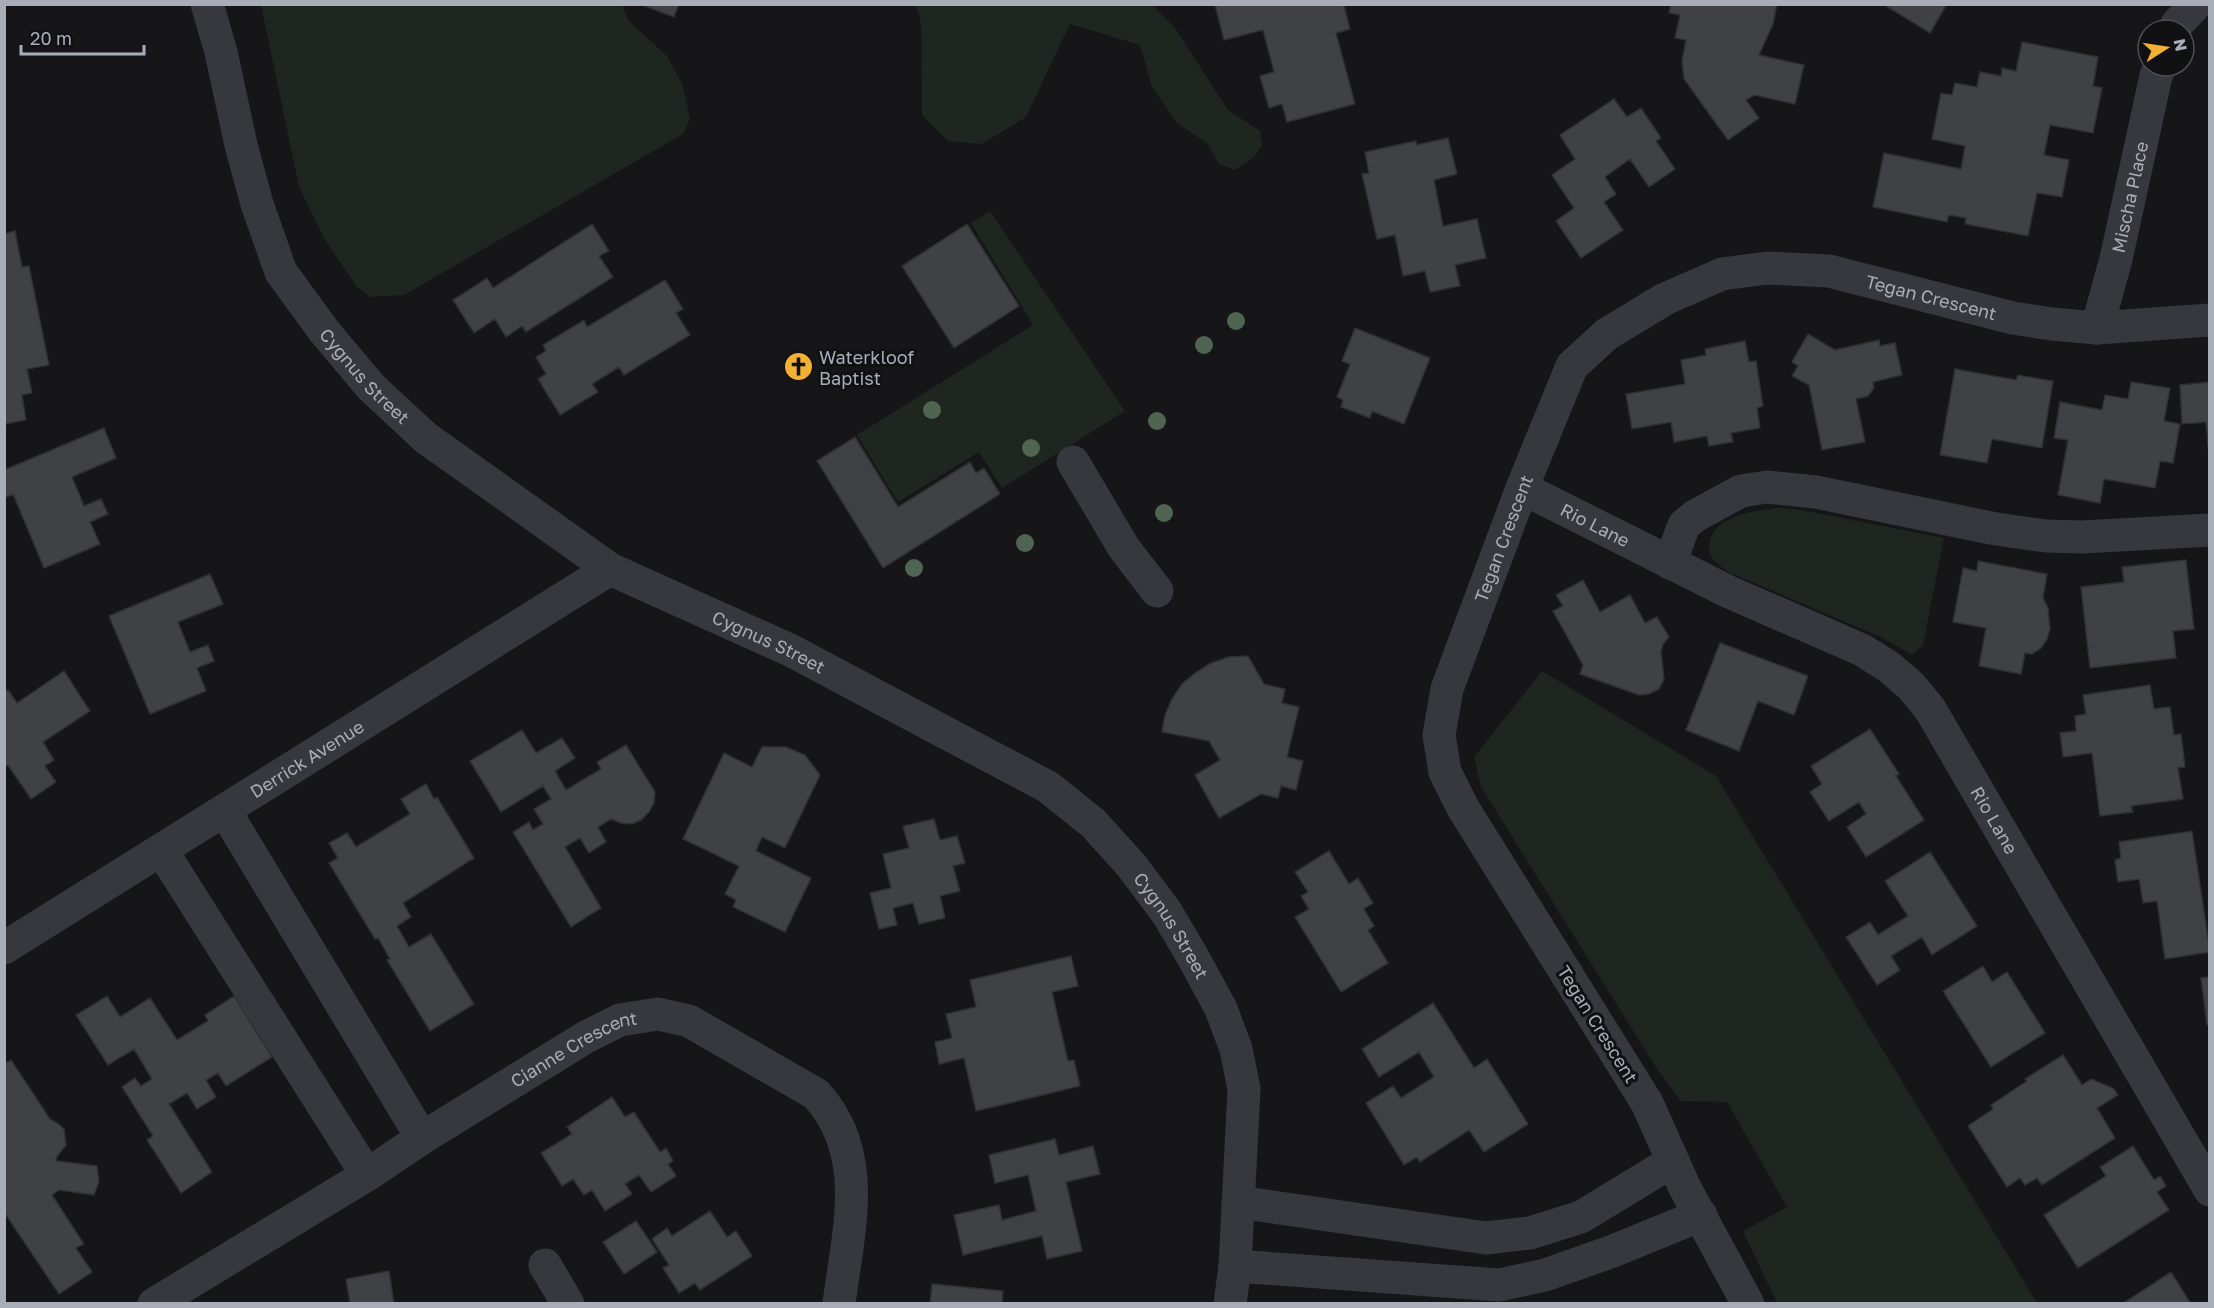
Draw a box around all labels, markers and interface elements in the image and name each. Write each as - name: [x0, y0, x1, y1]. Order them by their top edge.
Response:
- scale bar: [21, 18, 144, 56]
- north arrow: [2136, 18, 2196, 78]
- text: 20 m: [30, 27, 72, 49]
- text: N: [2170, 37, 2192, 53]
- street label: Mischa Place: [2107, 139, 2152, 255]
- street label: Tegan Crescent: [1863, 270, 1999, 324]
- street label: Cygnus Street: [315, 323, 414, 428]
- place label: Waterkloof Baptist: [819, 346, 914, 389]
- church icon: Waterkloof Baptist: [782, 351, 814, 383]
- street label: Tegan Crescent: [1469, 471, 1537, 605]
- street label: Rio Lane: [1557, 498, 1634, 551]
- street label: Cygnus Street: [709, 606, 829, 678]
- street label: Derrick Avenue: [246, 715, 368, 803]
- street label: Rio Lane: [1966, 782, 2023, 858]
- street label: Cygnus Street: [1129, 868, 1214, 982]
- street label: Tegan Crescent: [1553, 961, 1643, 1087]
- street label: Cianne Crescent: [506, 1006, 638, 1092]

